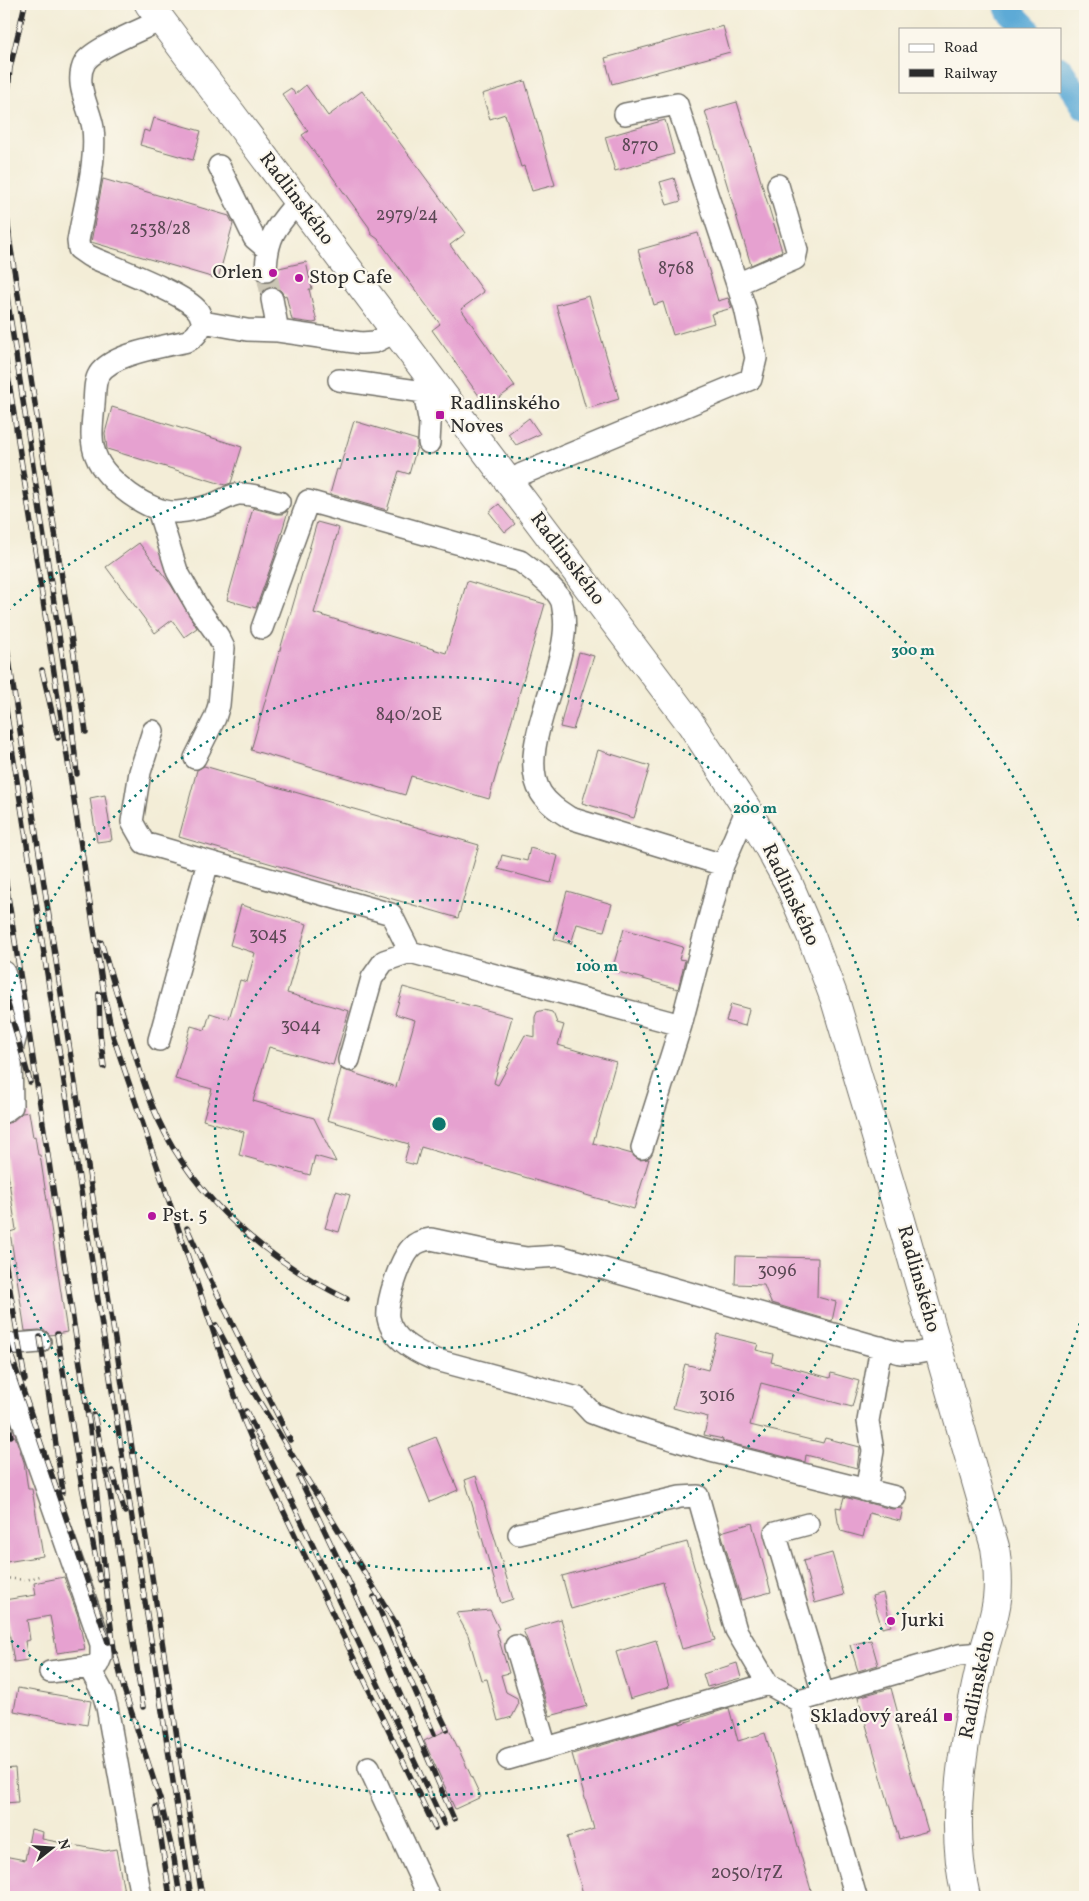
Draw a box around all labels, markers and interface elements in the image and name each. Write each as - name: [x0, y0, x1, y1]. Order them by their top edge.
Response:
- legend: [899, 28, 1062, 92]
- text: Road: [944, 38, 978, 59]
- text: Railway: [944, 64, 997, 85]
- house number: 8770: [622, 134, 659, 159]
- street label: Radlinského: [252, 147, 340, 251]
- house number: 2979/24: [376, 203, 438, 228]
- house number: 2538/28: [129, 217, 191, 242]
- house number: 8768: [658, 257, 694, 282]
- place label: Orlen: [213, 259, 263, 287]
- place label: Stop Cafe: [309, 264, 392, 292]
- marker: Orlen: [267, 267, 279, 279]
- marker: Stop Cafe: [293, 272, 305, 284]
- place label: Radlinského Noves: [450, 390, 560, 441]
- marker: Radlinského Noves: [434, 409, 446, 421]
- street label: Radlinského: [523, 507, 611, 611]
- text: 300 m: [891, 641, 935, 662]
- house number: 840/20E: [376, 703, 442, 728]
- text: 200 m: [733, 799, 777, 820]
- street label: Radlinského: [754, 839, 826, 951]
- house number: 3045: [249, 923, 287, 948]
- text: 100 m: [576, 957, 619, 978]
- house number: 3044: [281, 1014, 321, 1039]
- centre of rings: [430, 1115, 448, 1133]
- place label: Pst. 5: [162, 1202, 208, 1230]
- marker: Pst. 5: [146, 1210, 158, 1222]
- street label: Radlinského: [889, 1222, 947, 1336]
- house number: 3096: [757, 1259, 797, 1284]
- house number: 3016: [699, 1384, 735, 1409]
- place label: Jurki: [901, 1607, 944, 1635]
- marker: Jurki: [885, 1615, 897, 1627]
- street label: Radlinského: [953, 1628, 1003, 1742]
- place label: Skladový areál: [810, 1703, 938, 1731]
- marker: Skladový areál: [942, 1711, 954, 1723]
- north arrow: [28, 1824, 78, 1874]
- text: N: [52, 1837, 74, 1852]
- house number: 2050/17Z: [711, 1861, 783, 1886]

